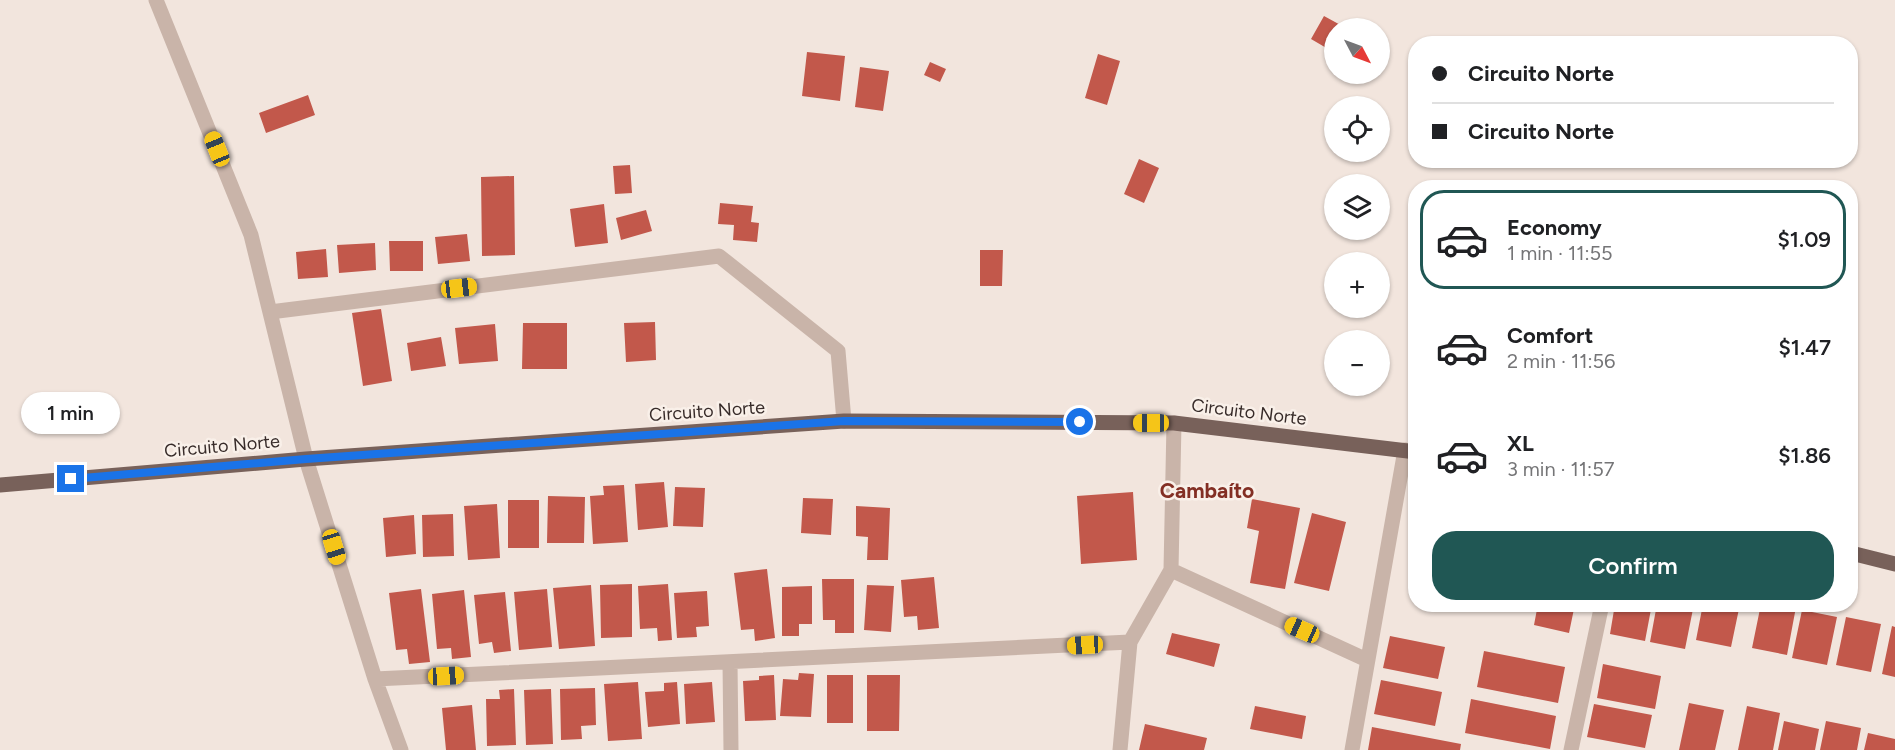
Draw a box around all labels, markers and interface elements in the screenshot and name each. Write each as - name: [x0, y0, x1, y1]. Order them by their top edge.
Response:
- north arrow: [1324, 18, 1390, 84]
- map controls: [1324, 18, 1390, 396]
- text: Circuito Norte: [1468, 60, 1614, 87]
- button: locate: [1324, 96, 1390, 162]
- text: Circuito Norte: [1468, 118, 1614, 145]
- car: [202, 129, 232, 169]
- button: layers: [1324, 174, 1390, 240]
- icon: car: [1435, 213, 1489, 267]
- text: Economy: [1507, 214, 1602, 241]
- text: $1.09: [1778, 226, 1831, 253]
- text: 1 min · 11:55: [1507, 241, 1613, 265]
- button: +: [1324, 252, 1390, 318]
- car: [440, 277, 478, 299]
- icon: car: [1435, 321, 1489, 375]
- text: Comfort: [1507, 322, 1593, 349]
- button: −: [1324, 330, 1390, 396]
- text: $1.47: [1779, 334, 1831, 361]
- text: 2 min · 11:56: [1507, 349, 1615, 373]
- callout: 1 min: [22, 392, 121, 434]
- street label: Circuito Norte: [1190, 394, 1308, 430]
- street label: Circuito Norte: [648, 396, 766, 426]
- text: 1 min: [47, 401, 94, 425]
- route start: [1066, 408, 1093, 435]
- car: [1133, 414, 1169, 432]
- icon: car: [1435, 429, 1489, 483]
- street label: Circuito Norte: [163, 430, 281, 462]
- text: XL: [1507, 430, 1534, 457]
- text: $1.86: [1778, 442, 1831, 469]
- text: 3 min · 11:57: [1507, 457, 1614, 481]
- route end: [57, 465, 84, 492]
- district label: Cambaíto: [1160, 478, 1254, 503]
- car: [320, 527, 348, 567]
- button: Confirm: [1432, 531, 1834, 600]
- car: [1282, 614, 1322, 646]
- car: [1067, 635, 1103, 655]
- car: [428, 666, 464, 686]

